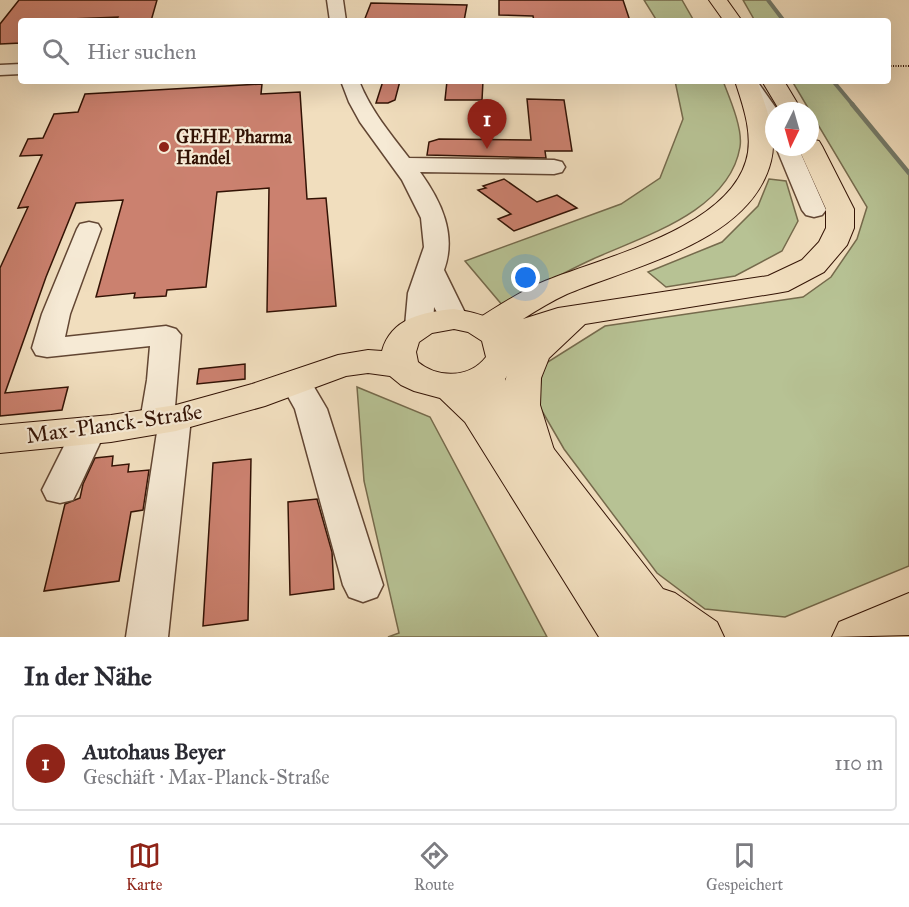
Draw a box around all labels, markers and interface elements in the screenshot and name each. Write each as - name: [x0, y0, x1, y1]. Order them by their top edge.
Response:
- search box: [18, 18, 891, 84]
- icon: search: [39, 35, 72, 68]
- text: Hier suchen: [87, 38, 196, 65]
- pin: 1: [468, 100, 506, 149]
- north arrow: [765, 102, 819, 156]
- place label: GEHE Pharma Handel: [176, 126, 292, 169]
- marker: GEHE Pharma Handel: [157, 140, 171, 154]
- your location: [511, 263, 540, 292]
- street label: Max-Planck-Straße: [24, 398, 204, 449]
- text: In der Nähe: [24, 660, 152, 692]
- text: Autohaus Beyer: [83, 738, 225, 765]
- text: 1: [42, 751, 49, 775]
- text: 110 m: [835, 751, 883, 775]
- text: Geschäft · Max-Planck-Straße: [83, 765, 330, 789]
- tab: Karte: [126, 839, 162, 894]
- tab: Route: [414, 839, 454, 894]
- tab: Gespeichert: [706, 839, 783, 894]

